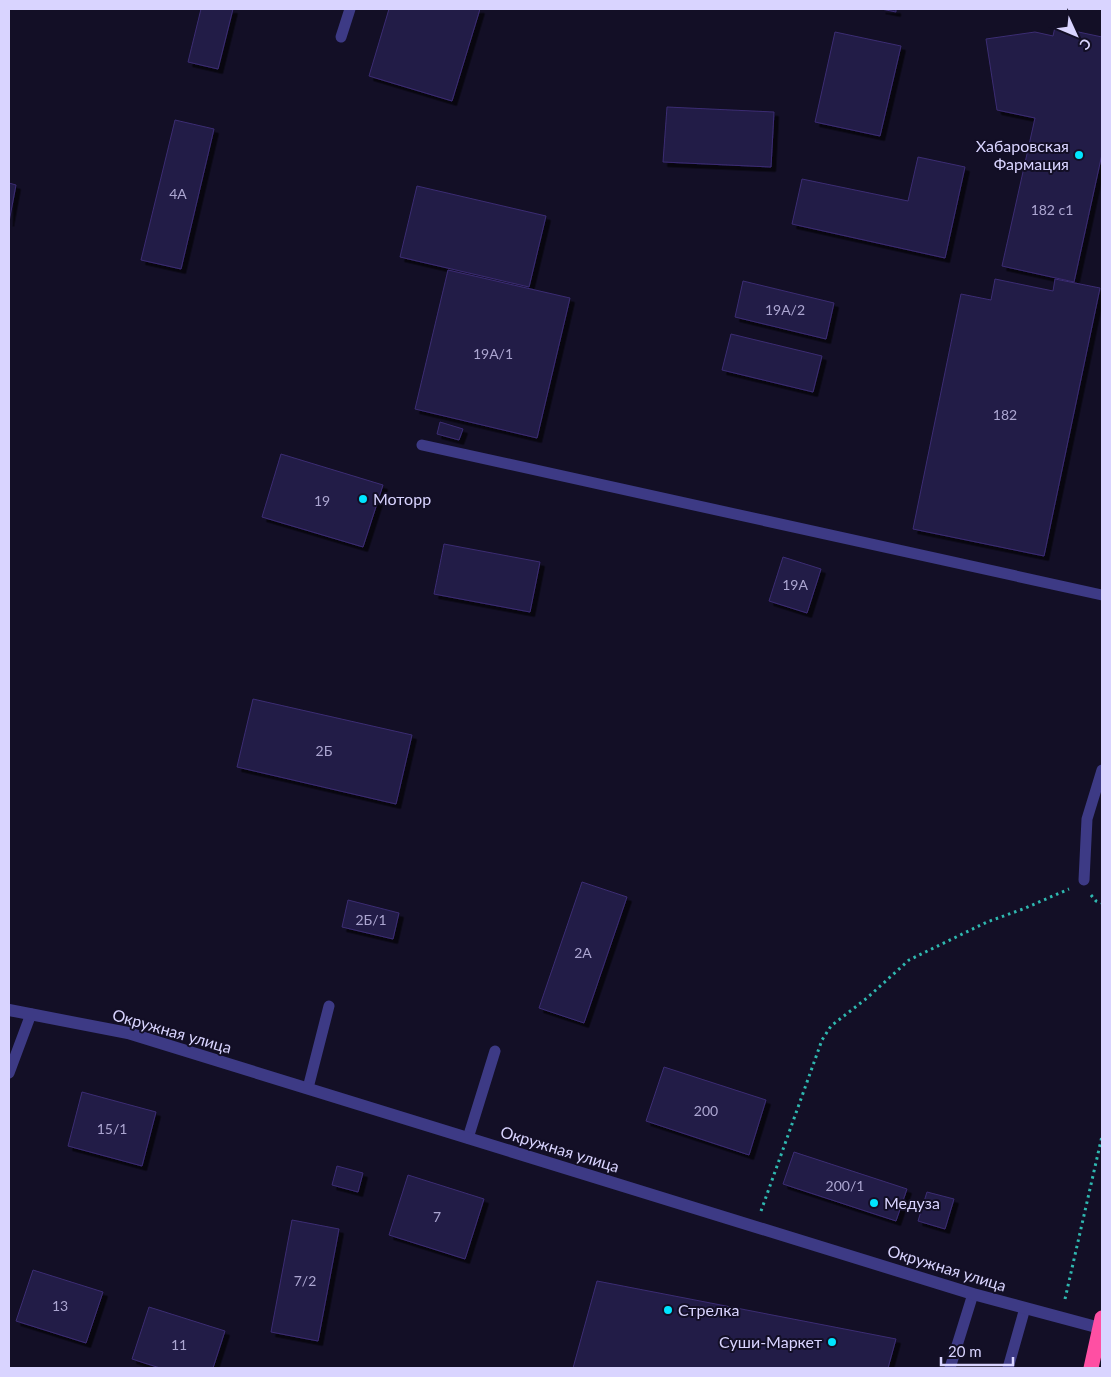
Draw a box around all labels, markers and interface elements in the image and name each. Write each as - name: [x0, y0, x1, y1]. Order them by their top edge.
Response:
- north arrow: [1051, 10, 1101, 60]
- text: С: [1076, 35, 1095, 54]
- place label: Хабаровская Фармация: [976, 136, 1069, 173]
- marker: Хабаровская Фармация: [1073, 149, 1085, 161]
- house number: 4А: [169, 185, 187, 202]
- house number: 182 с1: [1031, 201, 1073, 218]
- house number: 19А/2: [765, 301, 805, 318]
- house number: 19А/1: [473, 345, 513, 362]
- house number: 182: [993, 406, 1017, 423]
- place label: Моторр: [373, 489, 431, 508]
- house number: 19: [314, 492, 330, 509]
- marker: Моторр: [357, 493, 369, 505]
- house number: 19А: [782, 576, 808, 593]
- house number: 2Б: [316, 742, 333, 759]
- house number: 2Б/1: [355, 911, 387, 928]
- house number: 2А: [574, 944, 592, 961]
- street label: Окружная улица: [110, 1004, 234, 1057]
- house number: 200: [694, 1102, 718, 1119]
- house number: 15/1: [97, 1120, 127, 1137]
- street label: Окружная улица: [498, 1121, 622, 1176]
- house number: 200/1: [826, 1177, 864, 1194]
- place label: Медуза: [884, 1193, 940, 1212]
- marker: Медуза: [868, 1197, 880, 1209]
- house number: 7: [433, 1208, 441, 1225]
- street label: Окружная улица: [885, 1240, 1009, 1295]
- house number: 7/2: [294, 1272, 316, 1289]
- house number: 13: [52, 1297, 68, 1314]
- place label: Стрелка: [678, 1300, 739, 1319]
- marker: Стрелка: [662, 1304, 674, 1316]
- place label: Суши-Маркет: [719, 1332, 822, 1351]
- scale bar: [941, 1334, 1014, 1366]
- house number: 11: [171, 1336, 187, 1353]
- marker: Суши-Маркет: [826, 1336, 838, 1348]
- text: 20 m: [948, 1342, 982, 1360]

